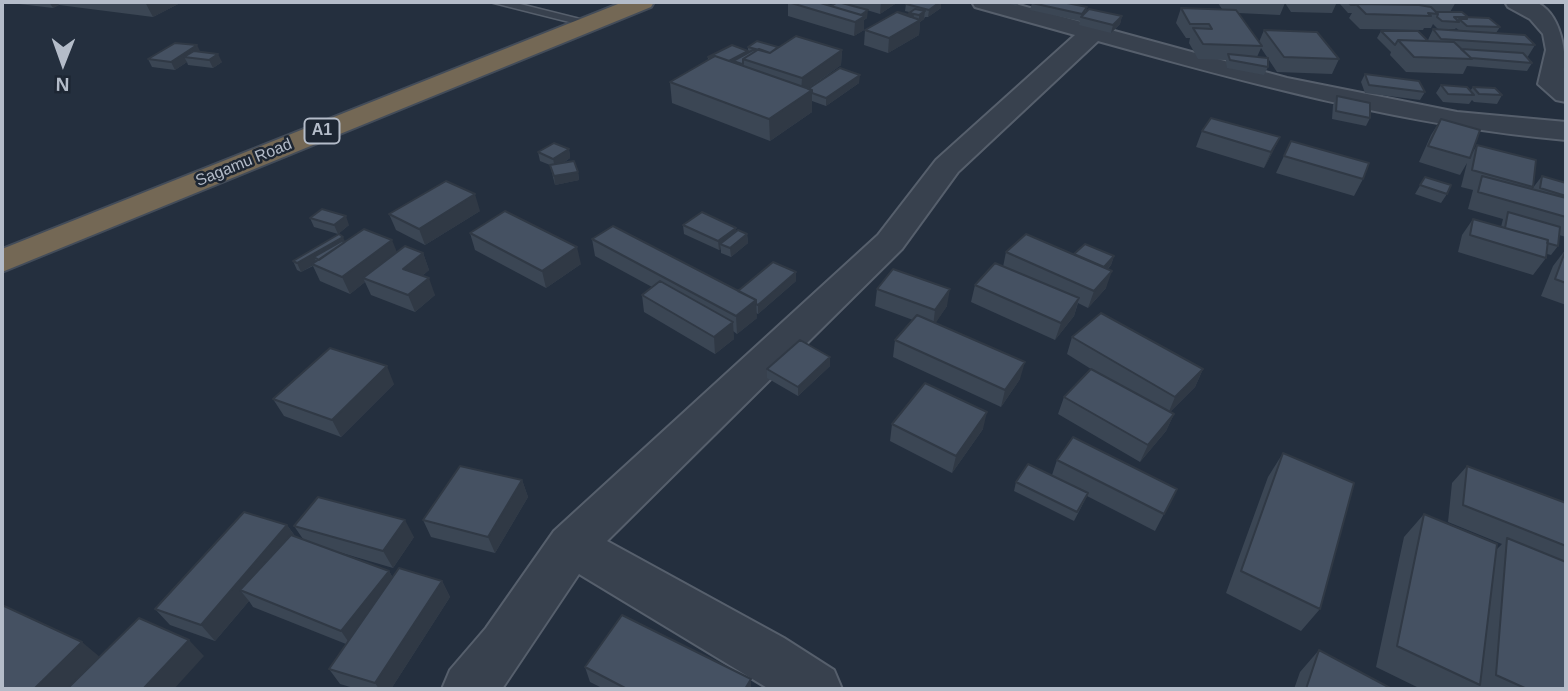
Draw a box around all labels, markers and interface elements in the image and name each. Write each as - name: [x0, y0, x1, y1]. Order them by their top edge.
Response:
- north arrow: [28, 28, 98, 98]
- text: N: [56, 74, 70, 95]
- road number: A1: [304, 119, 340, 144]
- street label: Sagamu Road: [193, 135, 295, 191]

